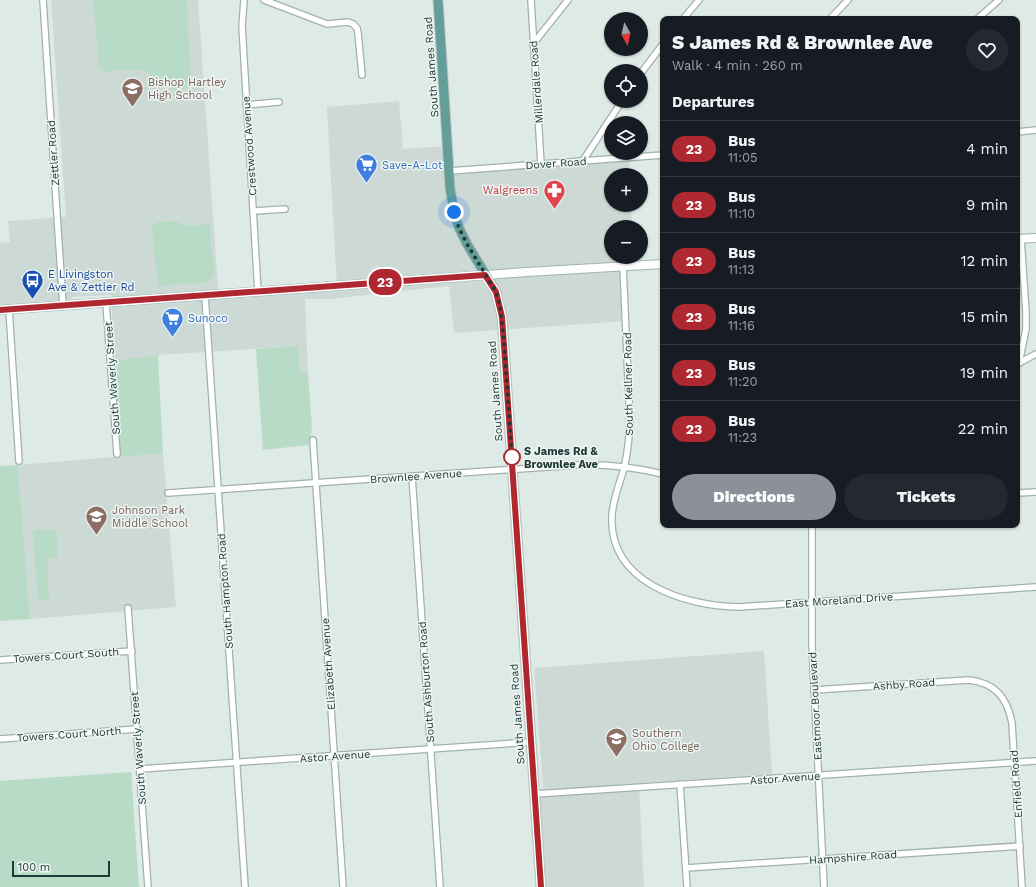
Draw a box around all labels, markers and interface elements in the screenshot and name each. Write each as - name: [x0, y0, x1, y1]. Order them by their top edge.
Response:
- north arrow: [604, 12, 648, 56]
- map controls: [604, 12, 648, 264]
- street label: South James Road: [421, 16, 441, 118]
- button: heart: [966, 29, 1008, 71]
- text: S James Rd & Brownlee Ave: [672, 31, 933, 54]
- street label: Millerdale Road: [527, 40, 546, 124]
- text: Walk · 4 min · 260 m: [672, 58, 803, 73]
- button: locate: [604, 64, 648, 108]
- school or university icon: Bishop Hartley High School: [119, 75, 145, 108]
- place label: Bishop Hartley High School: [148, 76, 226, 102]
- text: Departures: [672, 93, 755, 111]
- street label: Crestwood Avenue: [240, 96, 259, 196]
- button: layers: [604, 116, 648, 160]
- street label: Zettler Road: [45, 120, 62, 186]
- text: Bus: [728, 132, 756, 150]
- text: 4 min: [966, 140, 1008, 158]
- text: 23: [686, 141, 702, 157]
- text: 11:05: [728, 150, 758, 165]
- supermarket icon: Save-A-Lot: [354, 152, 380, 185]
- street label: Dover Road: [525, 155, 587, 172]
- place label: Save-A-Lot: [382, 159, 443, 172]
- button: +: [604, 168, 648, 212]
- pharmacy icon: Walgreens: [541, 177, 567, 210]
- place label: Walgreens: [483, 184, 538, 197]
- text: Bus: [728, 188, 756, 206]
- text: 9 min: [966, 196, 1008, 214]
- text: 23: [686, 197, 702, 213]
- your location: [444, 202, 464, 222]
- text: 11:10: [728, 206, 755, 221]
- button: −: [604, 220, 648, 264]
- text: Bus: [728, 244, 756, 262]
- text: 12 min: [961, 252, 1008, 270]
- text: 23: [686, 253, 702, 269]
- text: 11:13: [728, 262, 755, 277]
- bus stop icon: E Livingston Ave & Zettler Rd: [20, 267, 46, 300]
- place label: E Livingston Ave & Zettler Rd: [48, 268, 134, 294]
- line badge: 23: [367, 269, 403, 295]
- text: 23: [377, 274, 393, 290]
- text: Bus: [728, 300, 756, 318]
- supermarket icon: Sunoco: [160, 305, 186, 338]
- text: 15 min: [961, 308, 1008, 326]
- text: 23: [686, 309, 702, 325]
- place label: Sunoco: [188, 312, 228, 325]
- text: 11:16: [728, 318, 755, 333]
- street label: South Waverly Street: [102, 321, 123, 435]
- street label: South Kellner Road: [621, 332, 636, 436]
- street label: South James Road: [485, 340, 505, 442]
- text: Bus: [728, 356, 756, 374]
- text: 19 min: [960, 364, 1008, 382]
- text: 23: [686, 365, 702, 381]
- text: 11:20: [728, 374, 758, 389]
- text: Bus: [728, 412, 756, 430]
- text: 22 min: [958, 420, 1008, 438]
- text: 23: [686, 421, 702, 437]
- text: 11:23: [728, 430, 757, 445]
- place label: S James Rd & Brownlee Ave: [524, 445, 598, 471]
- marker: S James Rd & Brownlee Ave: [503, 448, 521, 466]
- street label: Brownlee Avenue: [370, 467, 462, 486]
- button: Directions: [672, 474, 836, 520]
- button: Tickets: [844, 474, 1008, 520]
- school or university icon: Johnson Park Middle School: [84, 503, 110, 536]
- place label: Johnson Park Middle School: [112, 504, 189, 530]
- street label: South Hampton Road: [215, 533, 236, 649]
- street label: East Moreland Drive: [785, 590, 894, 611]
- street label: Elizabeth Avenue: [319, 618, 338, 710]
- street label: South Ashburton Road: [416, 621, 437, 743]
- street label: Towers Court South: [13, 645, 120, 666]
- street label: Eastmoor Boulevard: [806, 651, 825, 760]
- street label: South James Road: [507, 663, 527, 765]
- street label: Ashby Road: [872, 676, 936, 693]
- street label: South Waverly Street: [128, 691, 149, 805]
- street label: Towers Court North: [16, 724, 122, 745]
- school or university icon: Southern Ohio College: [604, 726, 630, 759]
- place label: Southern Ohio College: [632, 727, 700, 753]
- street label: Astor Avenue: [299, 748, 371, 765]
- street label: Enfield Road: [1008, 749, 1025, 818]
- street label: Astor Avenue: [749, 770, 821, 787]
- street label: Hampshire Road: [808, 848, 898, 867]
- scale bar: [12, 859, 110, 878]
- text: 100 m: [18, 861, 50, 874]

